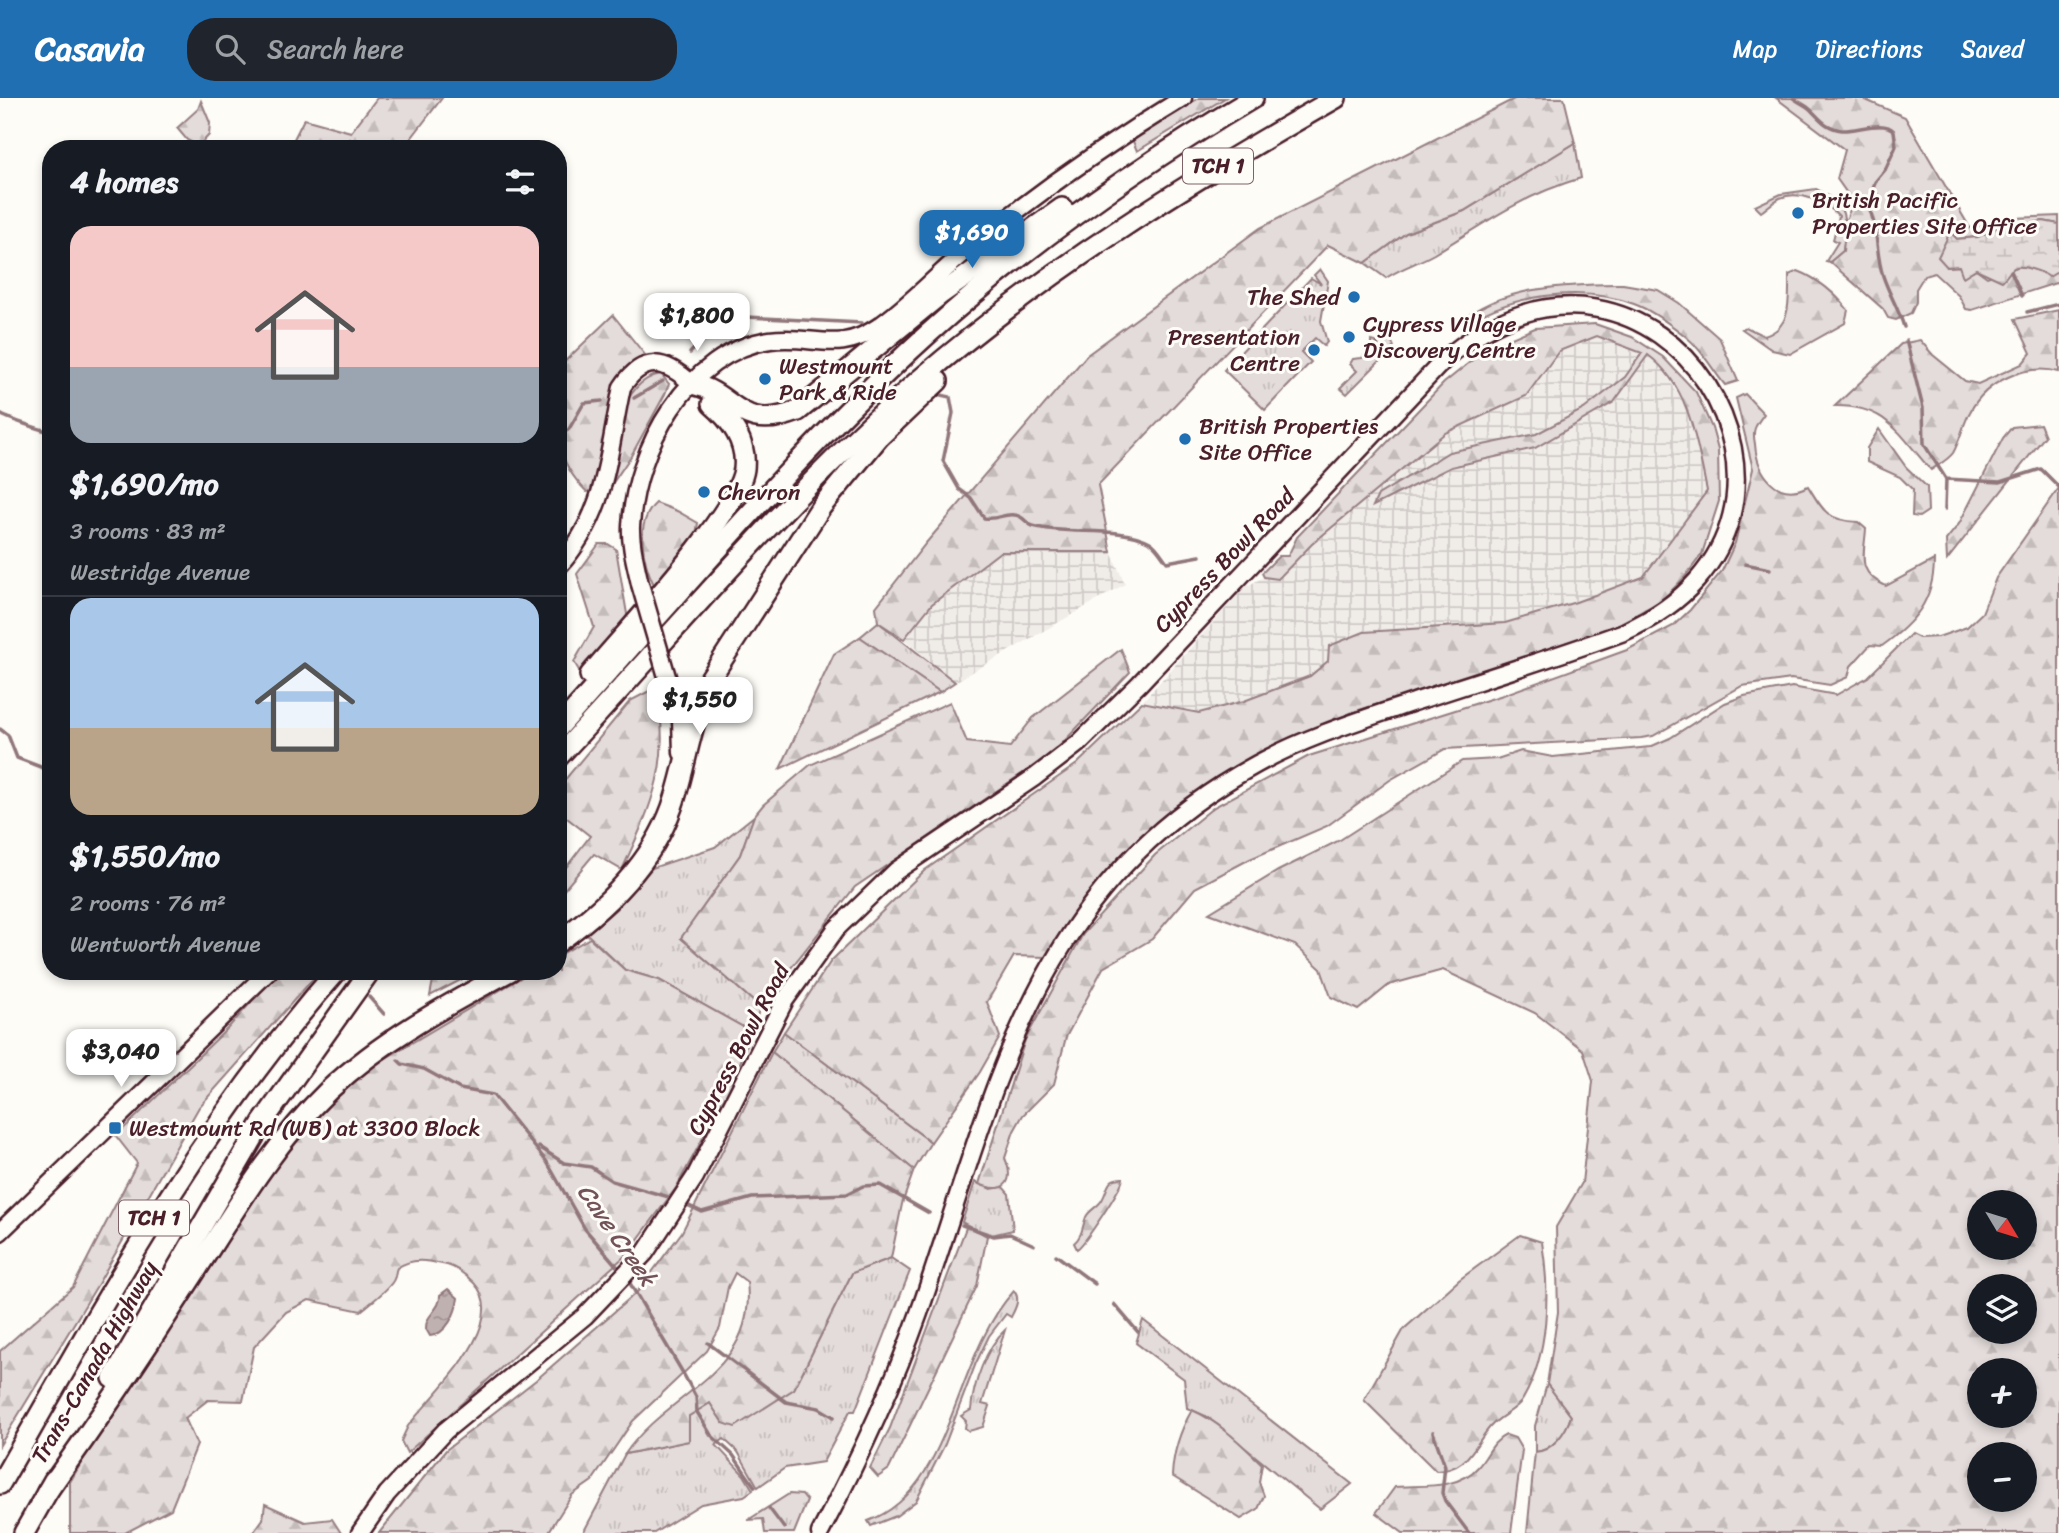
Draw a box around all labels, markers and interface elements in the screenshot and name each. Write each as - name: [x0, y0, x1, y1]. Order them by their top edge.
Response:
- search box: [187, 18, 677, 81]
- text: Casavia: [35, 20, 145, 78]
- text: Search here: [267, 26, 404, 72]
- text: Map: [1733, 28, 1777, 70]
- text: Directions: [1815, 28, 1923, 70]
- text: Saved: [1961, 28, 2024, 70]
- icon: search: [211, 30, 249, 68]
- road number: TCH 1: [1183, 148, 1253, 184]
- text: 4 homes: [70, 155, 178, 209]
- icon: filters: [501, 163, 539, 201]
- place label: British Pacific Properties Site Office: [1812, 180, 2037, 247]
- marker: British Pacific Properties Site Office: [1790, 205, 1806, 221]
- pin: $1,690: [915, 211, 1029, 270]
- text: $1,690: [935, 212, 1009, 253]
- icon: home: [242, 272, 368, 398]
- place label: The Shed: [1247, 277, 1342, 318]
- marker: The Shed: [1346, 289, 1362, 305]
- pin: $1,800: [640, 294, 754, 353]
- text: $1,800: [660, 295, 734, 336]
- place label: Cypress Village Discovery Centre: [1363, 304, 1536, 371]
- place label: Presentation Centre: [1168, 317, 1301, 384]
- marker: Cypress Village Discovery Centre: [1341, 329, 1357, 345]
- marker: Presentation Centre: [1306, 342, 1322, 358]
- place label: Westmount Park & Ride: [779, 346, 897, 413]
- marker: Westmount Park & Ride: [757, 371, 773, 387]
- place label: British Properties Site Office: [1199, 406, 1379, 473]
- marker: British Properties Site Office: [1177, 431, 1193, 447]
- text: $1,690/mo: [70, 457, 219, 511]
- place label: Chevron: [718, 472, 800, 513]
- street label: Cypress Bowl Road: [1143, 476, 1307, 643]
- marker: Chevron: [696, 484, 712, 500]
- text: 3 rooms · 83 m²: [70, 511, 226, 552]
- text: Westridge Avenue: [70, 552, 250, 593]
- icon: home: [242, 644, 368, 770]
- pin: $1,550: [643, 678, 757, 737]
- text: $1,550: [663, 679, 737, 720]
- text: $1,550/mo: [70, 829, 220, 883]
- text: 2 rooms · 76 m²: [70, 883, 226, 924]
- text: Wentworth Avenue: [70, 924, 261, 965]
- street label: Cypress Bowl Road: [676, 954, 802, 1143]
- pin: $3,040: [64, 1030, 178, 1089]
- text: $3,040: [82, 1031, 160, 1072]
- place label: Westmount Rd (WB) at 3300 Block: [129, 1108, 481, 1149]
- marker: Westmount Rd (WB) at 3300 Block: [107, 1120, 123, 1136]
- water label: Cave Creek: [566, 1175, 669, 1296]
- north arrow: [1967, 1190, 2037, 1260]
- map controls: [1967, 1190, 2037, 1512]
- road number: TCH 1: [119, 1200, 189, 1236]
- street label: Trans-Canada Highway: [19, 1253, 170, 1472]
- button: layers: [1967, 1274, 2037, 1344]
- button: +: [1967, 1358, 2037, 1428]
- button: −: [1967, 1442, 2037, 1512]

